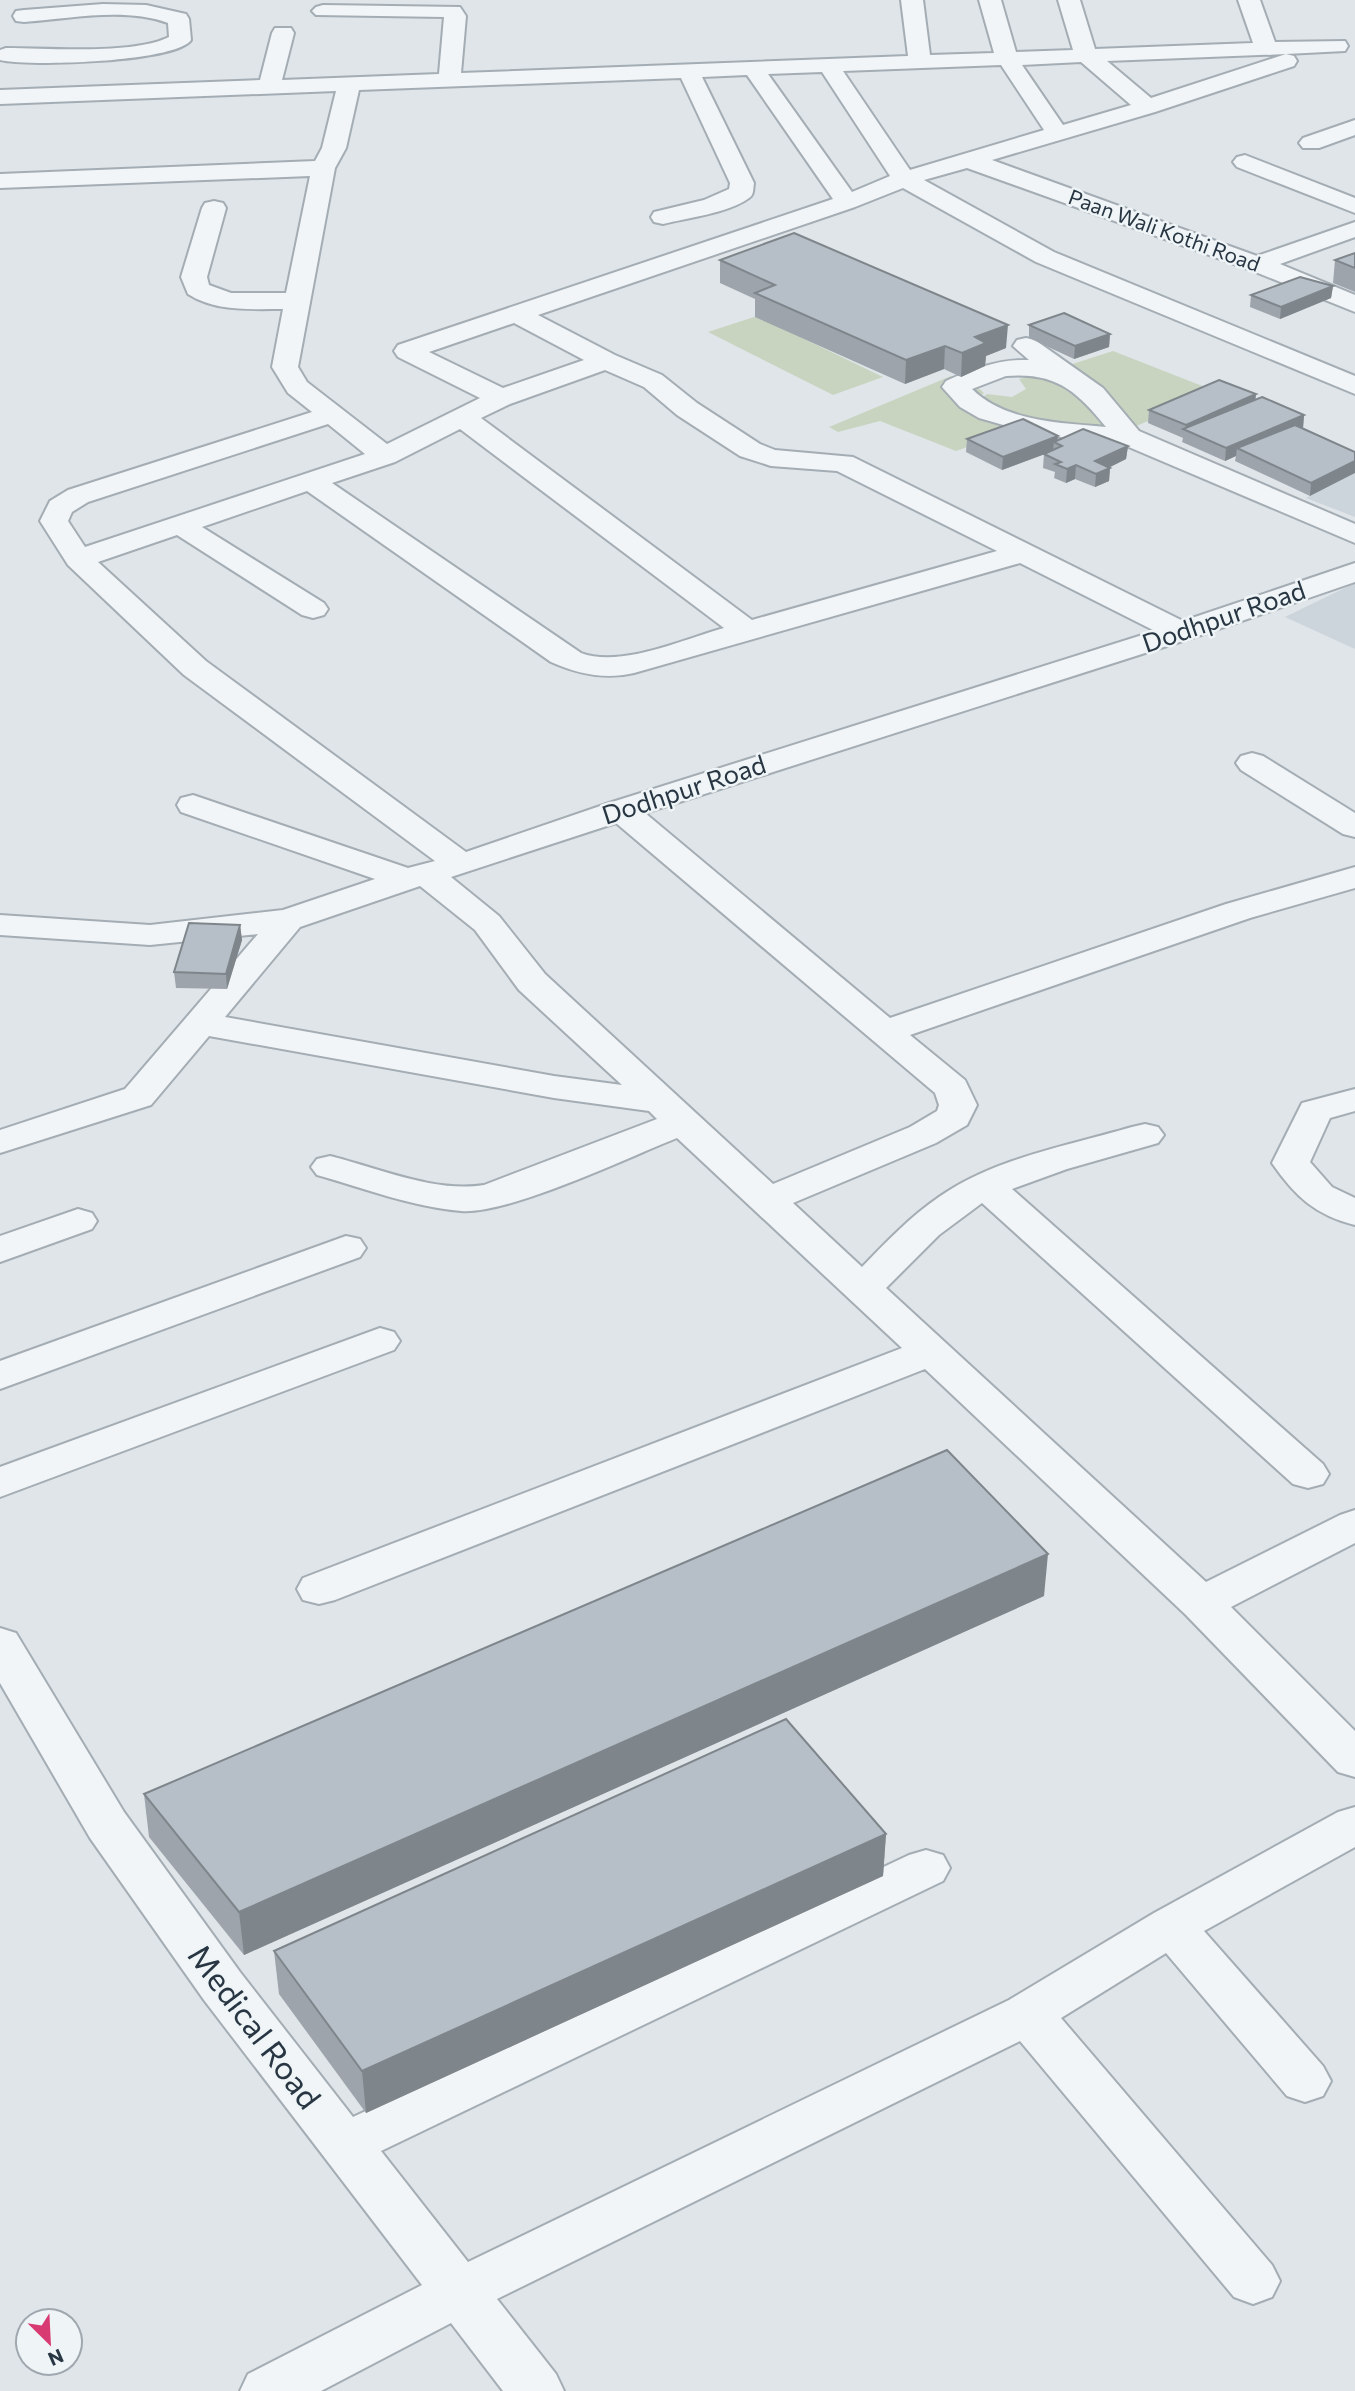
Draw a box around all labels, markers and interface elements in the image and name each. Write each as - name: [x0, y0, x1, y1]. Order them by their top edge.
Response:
- street label: Paan Wali Kothi Road: [1065, 183, 1264, 276]
- street label: Dodhpur Road: [1138, 573, 1309, 658]
- street label: Dodhpur Road: [598, 747, 769, 830]
- street label: Medical Road: [181, 1936, 330, 2116]
- north arrow: [14, 2307, 84, 2377]
- text: N: [45, 2345, 67, 2371]

